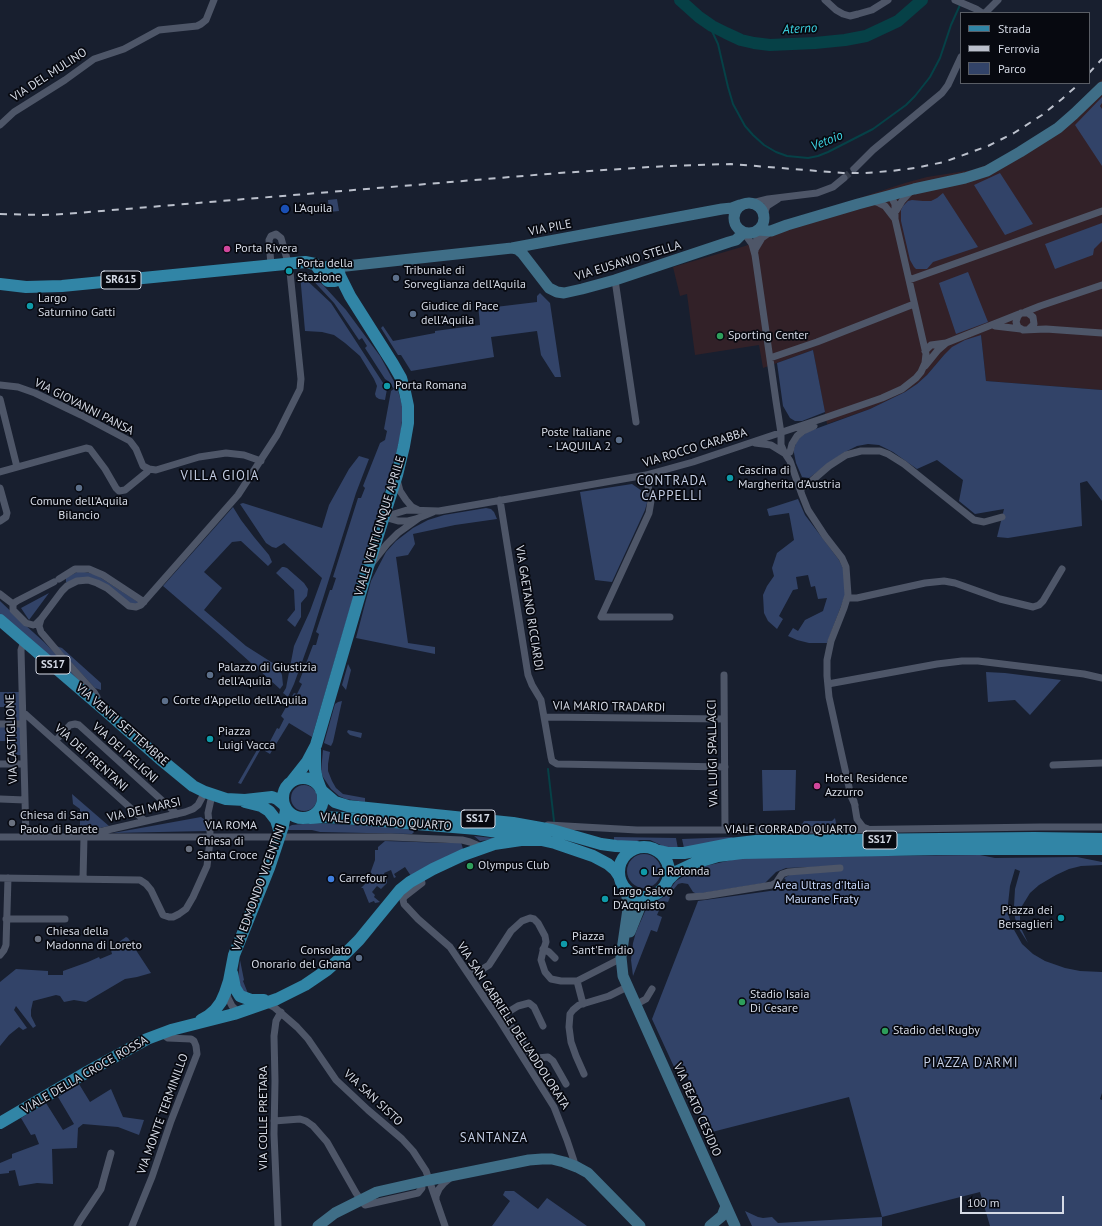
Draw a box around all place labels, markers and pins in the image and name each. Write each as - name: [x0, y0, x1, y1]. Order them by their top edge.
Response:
- place label: L'Aquila: [294, 202, 332, 216]
- marker: L'Aquila: [279, 203, 291, 215]
- place label: Porta Rivera: [235, 242, 298, 256]
- marker: Porta Rivera: [222, 244, 232, 254]
- place label: Porta della Stazione: [297, 257, 353, 285]
- place label: Tribunale di Sorveglianza dell'Aquila: [404, 264, 526, 292]
- marker: Porta della Stazione: [284, 266, 294, 276]
- marker: Tribunale di Sorveglianza dell'Aquila: [391, 273, 401, 283]
- place label: Largo Saturnino Gatti: [38, 292, 116, 320]
- place label: Giudice di Pace dell'Aquila: [421, 300, 498, 328]
- marker: Largo Saturnino Gatti: [25, 301, 35, 311]
- marker: Giudice di Pace dell'Aquila: [408, 309, 418, 319]
- place label: Sporting Center: [728, 329, 808, 343]
- marker: Sporting Center: [715, 331, 725, 341]
- place label: Porta Romana: [395, 379, 467, 393]
- marker: Porta Romana: [382, 381, 392, 391]
- place label: Poste Italiane - L'AQUILA 2: [541, 426, 611, 454]
- marker: Poste Italiane - L'AQUILA 2: [614, 435, 624, 445]
- place label: Cascina di Margherita d'Austria: [738, 464, 841, 492]
- marker: Cascina di Margherita d'Austria: [725, 473, 735, 483]
- marker: Comune dell'Aquila Bilancio: [74, 483, 84, 493]
- place label: Comune dell'Aquila Bilancio: [30, 495, 128, 523]
- place label: Palazzo di Giustizia dell'Aquila: [218, 661, 317, 689]
- marker: Palazzo di Giustizia dell'Aquila: [205, 670, 215, 680]
- place label: Corte d'Appello dell'Aquila: [173, 694, 307, 708]
- marker: Corte d'Appello dell'Aquila: [160, 696, 170, 706]
- place label: Piazza Luigi Vacca: [218, 725, 275, 753]
- marker: Piazza Luigi Vacca: [205, 734, 215, 744]
- place label: Hotel Residence Azzurro: [825, 772, 908, 800]
- marker: Hotel Residence Azzurro: [812, 781, 822, 791]
- place label: Chiesa di San Paolo di Barete: [20, 809, 98, 837]
- marker: Chiesa di San Paolo di Barete: [7, 818, 17, 828]
- place label: Chiesa di Santa Croce: [197, 835, 258, 863]
- marker: Chiesa di Santa Croce: [184, 844, 194, 854]
- place label: Olympus Club: [478, 859, 550, 873]
- marker: Olympus Club: [465, 861, 475, 871]
- place label: La Rotonda: [652, 865, 709, 879]
- marker: La Rotonda: [639, 867, 649, 877]
- place label: Carrefour: [339, 872, 387, 886]
- marker: Carrefour: [326, 874, 336, 884]
- place label: Largo Salvo D'Acquisto: [613, 885, 673, 913]
- marker: Largo Salvo D'Acquisto: [600, 894, 610, 904]
- place label: Piazza dei Bersaglieri: [998, 904, 1053, 932]
- marker: Piazza dei Bersaglieri: [1056, 913, 1066, 923]
- place label: Chiesa della Madonna di Loreto: [46, 925, 142, 953]
- place label: Piazza Sant'Emidio: [572, 930, 633, 958]
- marker: Chiesa della Madonna di Loreto: [33, 934, 43, 944]
- marker: Piazza Sant'Emidio: [559, 939, 569, 949]
- place label: Consolato Onorario del Ghana: [251, 944, 351, 972]
- marker: Consolato Onorario del Ghana: [354, 953, 364, 963]
- place label: Stadio Isaia Di Cesare: [750, 988, 809, 1016]
- marker: Stadio Isaia Di Cesare: [737, 997, 747, 1007]
- place label: Stadio del Rugby: [893, 1024, 980, 1038]
- marker: Stadio del Rugby: [880, 1026, 890, 1036]

